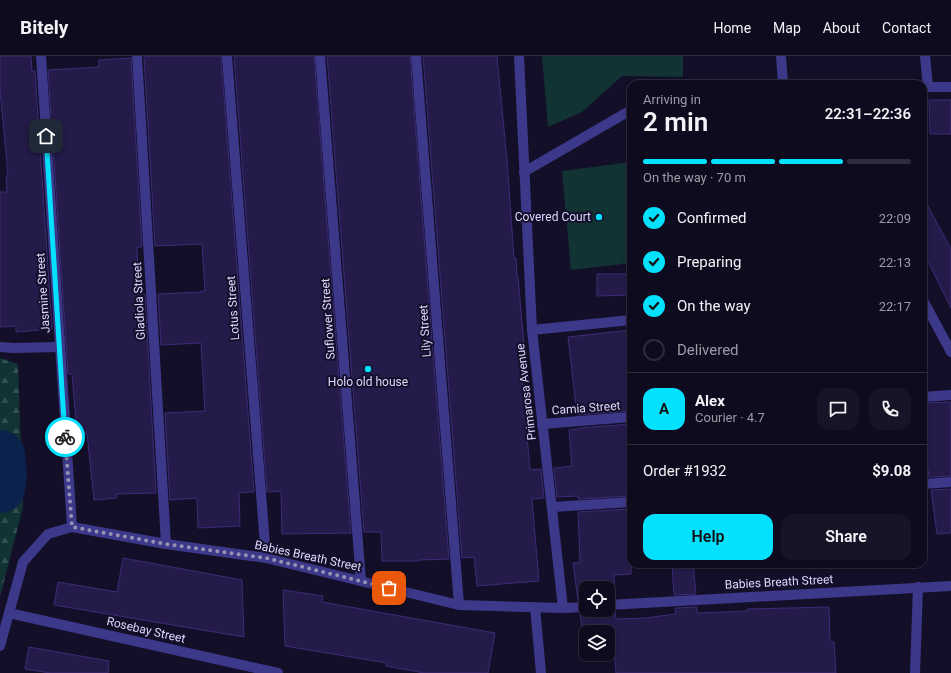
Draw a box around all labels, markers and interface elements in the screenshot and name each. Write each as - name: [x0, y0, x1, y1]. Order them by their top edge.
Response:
- text: Bitely: [20, 16, 68, 39]
- text: Home: [713, 20, 751, 36]
- text: Map: [773, 20, 801, 36]
- text: About: [823, 20, 860, 36]
- text: Contact: [882, 20, 931, 36]
- text: Arriving in: [643, 92, 701, 107]
- text: 22:31–22:36: [825, 105, 911, 123]
- text: 2 min: [643, 107, 708, 137]
- pin: [29, 119, 63, 153]
- icon: home: [35, 125, 57, 147]
- text: On the way · 70 m: [643, 170, 746, 185]
- icon: check: [643, 207, 665, 229]
- text: Confirmed: [677, 209, 747, 227]
- place label: Covered Court: [515, 210, 591, 224]
- text: 22:09: [879, 211, 911, 226]
- marker: Covered Court: [594, 212, 604, 222]
- icon: check: [643, 251, 665, 273]
- street label: Jasmine Street: [33, 252, 53, 334]
- text: Preparing: [677, 253, 741, 271]
- text: 22:13: [879, 255, 911, 270]
- street label: Gladiola Street: [130, 262, 148, 340]
- street label: Lotus Street: [224, 275, 242, 341]
- street label: Suflower Street: [318, 278, 338, 360]
- icon: check: [643, 295, 665, 317]
- text: On the way: [677, 297, 751, 315]
- text: 22:17: [879, 299, 911, 314]
- street label: Lily Street: [416, 304, 434, 358]
- text: Delivered: [677, 341, 739, 359]
- street label: Primarosa Avenue: [513, 343, 539, 441]
- marker: Holo old house: [363, 364, 373, 374]
- place label: Holo old house: [328, 375, 408, 389]
- button: chat: [817, 388, 859, 430]
- button: phone: [869, 388, 911, 430]
- text: Alex: [695, 392, 725, 410]
- street label: Camia Street: [551, 399, 621, 417]
- text: A: [659, 400, 669, 418]
- text: Courier · 4.7: [695, 410, 765, 425]
- courier: [45, 417, 85, 457]
- icon: bike: [54, 426, 76, 448]
- text: Order #1932: [643, 462, 726, 480]
- text: $9.08: [872, 462, 911, 480]
- button: Help: [643, 514, 773, 560]
- button: Share: [781, 514, 911, 560]
- street label: Babies Breath Street: [253, 538, 363, 574]
- pin: [372, 571, 406, 605]
- street label: Babies Breath Street: [724, 572, 834, 592]
- icon: bag: [378, 577, 400, 599]
- map controls: [579, 581, 615, 661]
- button: locate: [579, 581, 615, 617]
- street label: Rosebay Street: [105, 614, 187, 646]
- button: layers: [579, 625, 615, 661]

